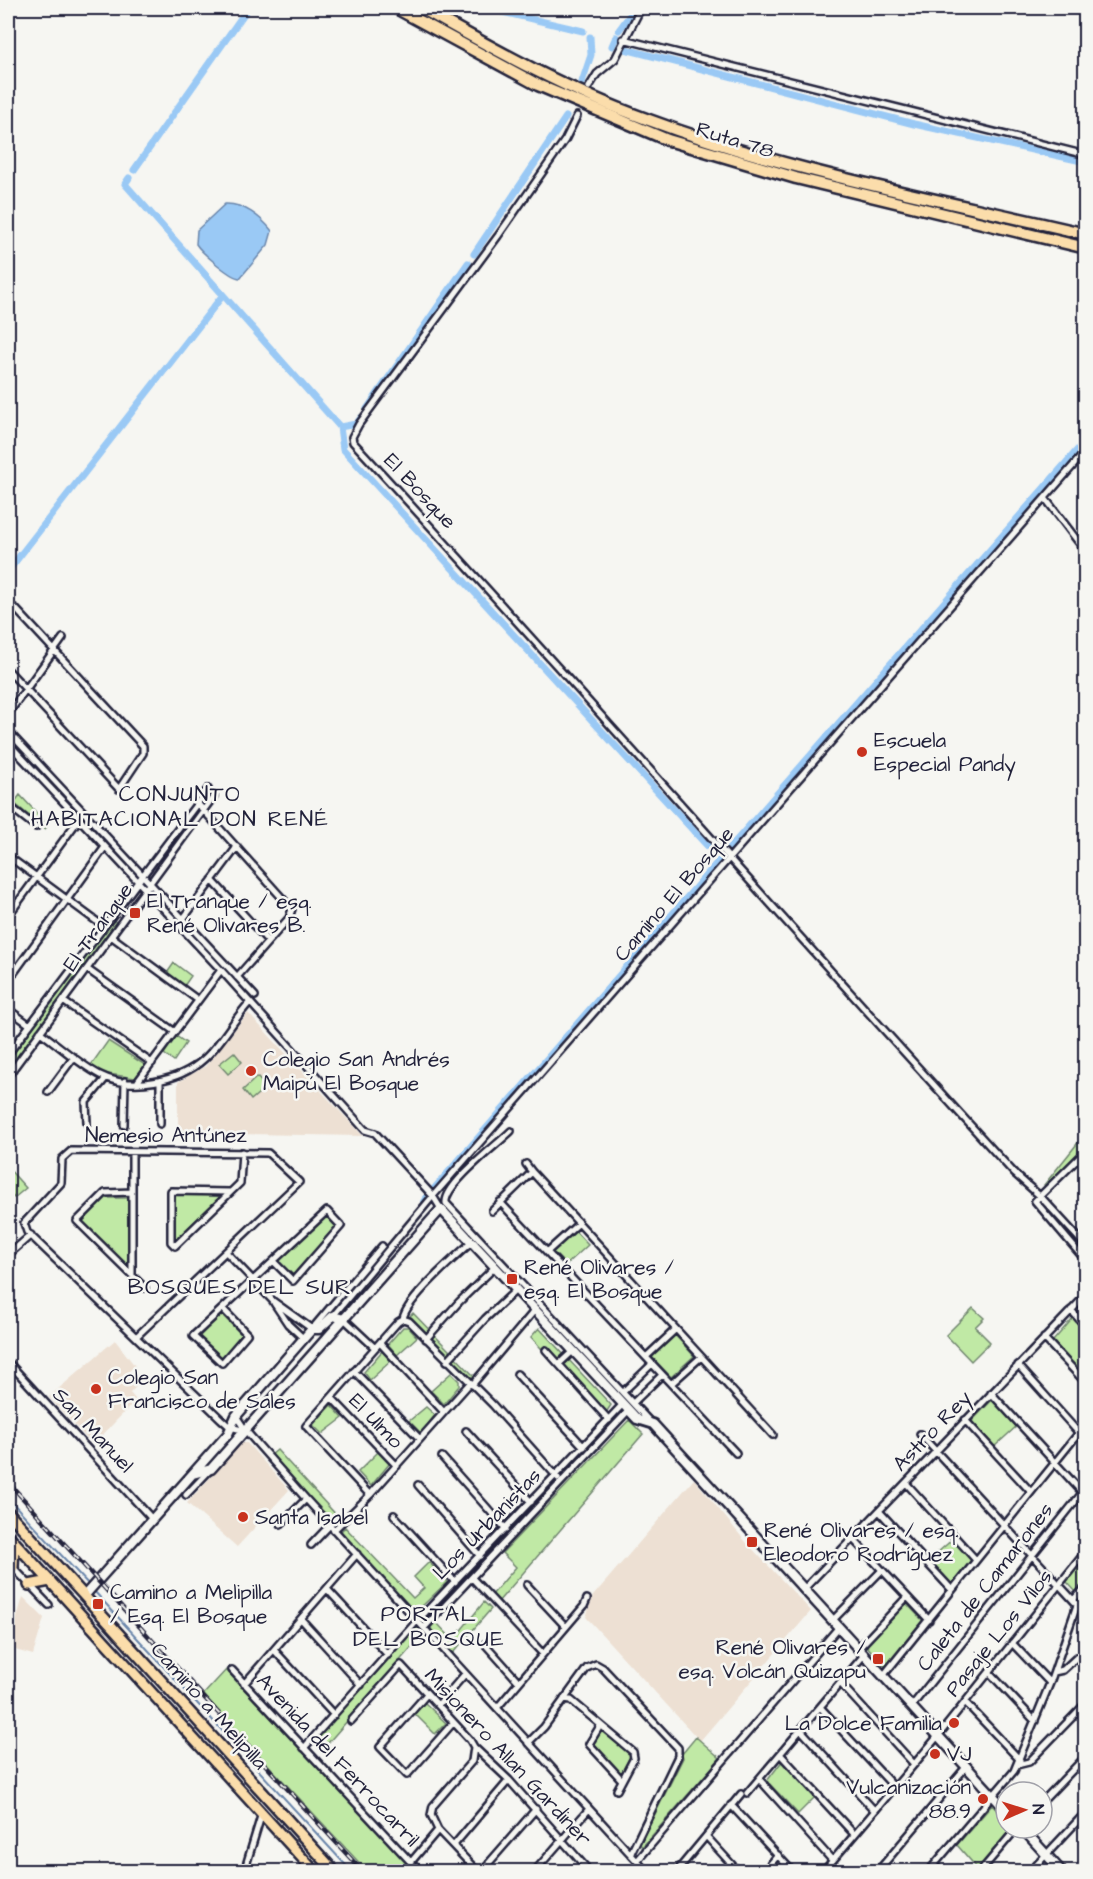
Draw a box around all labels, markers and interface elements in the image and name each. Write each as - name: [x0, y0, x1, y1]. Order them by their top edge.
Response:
- street label: Ruta 78: [693, 114, 778, 166]
- street label: El Bosque: [377, 447, 463, 535]
- place label: Escuela Especial Pandy: [874, 726, 1016, 781]
- marker: Escuela Especial Pandy: [855, 745, 869, 759]
- district label: CONJUNTO HABITACIONAL DON RENÉ: [31, 779, 329, 835]
- street label: Camino El Bosque: [607, 820, 741, 968]
- street label: El Tranque: [56, 877, 140, 977]
- place label: El Tranque / esq. René Olivares B.: [147, 887, 312, 940]
- marker: El Tranque / esq. René Olivares B.: [128, 906, 142, 920]
- place label: Colegio San Andrés Maipú El Bosque: [263, 1045, 450, 1099]
- marker: Colegio San Andrés Maipú El Bosque: [244, 1064, 258, 1078]
- street label: Nemesio Antúnez: [85, 1121, 247, 1150]
- place label: René Olivares / esq. El Bosque: [524, 1253, 675, 1306]
- district label: BOSQUES DEL SUR: [128, 1272, 352, 1303]
- marker: René Olivares / esq. El Bosque: [505, 1272, 519, 1286]
- place label: Colegio San Francisco de Sales: [108, 1363, 296, 1416]
- street label: San Manuel: [46, 1381, 140, 1479]
- marker: Colegio San Francisco de Sales: [89, 1382, 103, 1396]
- street label: Astro Rey: [886, 1384, 980, 1479]
- street label: El Ulmo: [342, 1387, 410, 1455]
- street label: Los Urbanistas: [426, 1462, 548, 1586]
- street label: Caleta de Camarones: [910, 1497, 1060, 1677]
- place label: Santa Isabel: [255, 1503, 368, 1532]
- marker: Santa Isabel: [236, 1510, 250, 1524]
- place label: René Olivares / esq. Eleodoro Rodríguez: [764, 1516, 958, 1571]
- marker: René Olivares / esq. Eleodoro Rodríguez: [745, 1535, 759, 1549]
- street label: Pasaje Los Vilos: [939, 1563, 1059, 1703]
- place label: Camino a Melipilla / Esq. El Bosque: [110, 1578, 273, 1631]
- marker: Camino a Melipilla / Esq. El Bosque: [91, 1597, 105, 1611]
- district label: PORTAL DEL BOSQUE: [353, 1599, 505, 1655]
- place label: René Olivares / esq. Volcán Quizapu: [679, 1633, 866, 1687]
- street label: Camino a Melipilla: [143, 1636, 274, 1777]
- marker: René Olivares / esq. Volcán Quizapu: [871, 1652, 885, 1666]
- street label: Misionero Allan Gardiner: [418, 1662, 599, 1853]
- street label: Avenida del Ferrocarril: [250, 1667, 426, 1853]
- place label: La Dolce Familia: [785, 1709, 942, 1738]
- marker: La Dolce Familia: [947, 1716, 961, 1730]
- place label: VJ: [947, 1740, 971, 1769]
- marker: VJ: [928, 1747, 942, 1761]
- place label: Vulcanización 88.9: [846, 1773, 971, 1826]
- north arrow: [994, 1780, 1054, 1840]
- marker: Vulcanización 88.9: [976, 1792, 990, 1806]
- text: N: [1027, 1804, 1049, 1815]

